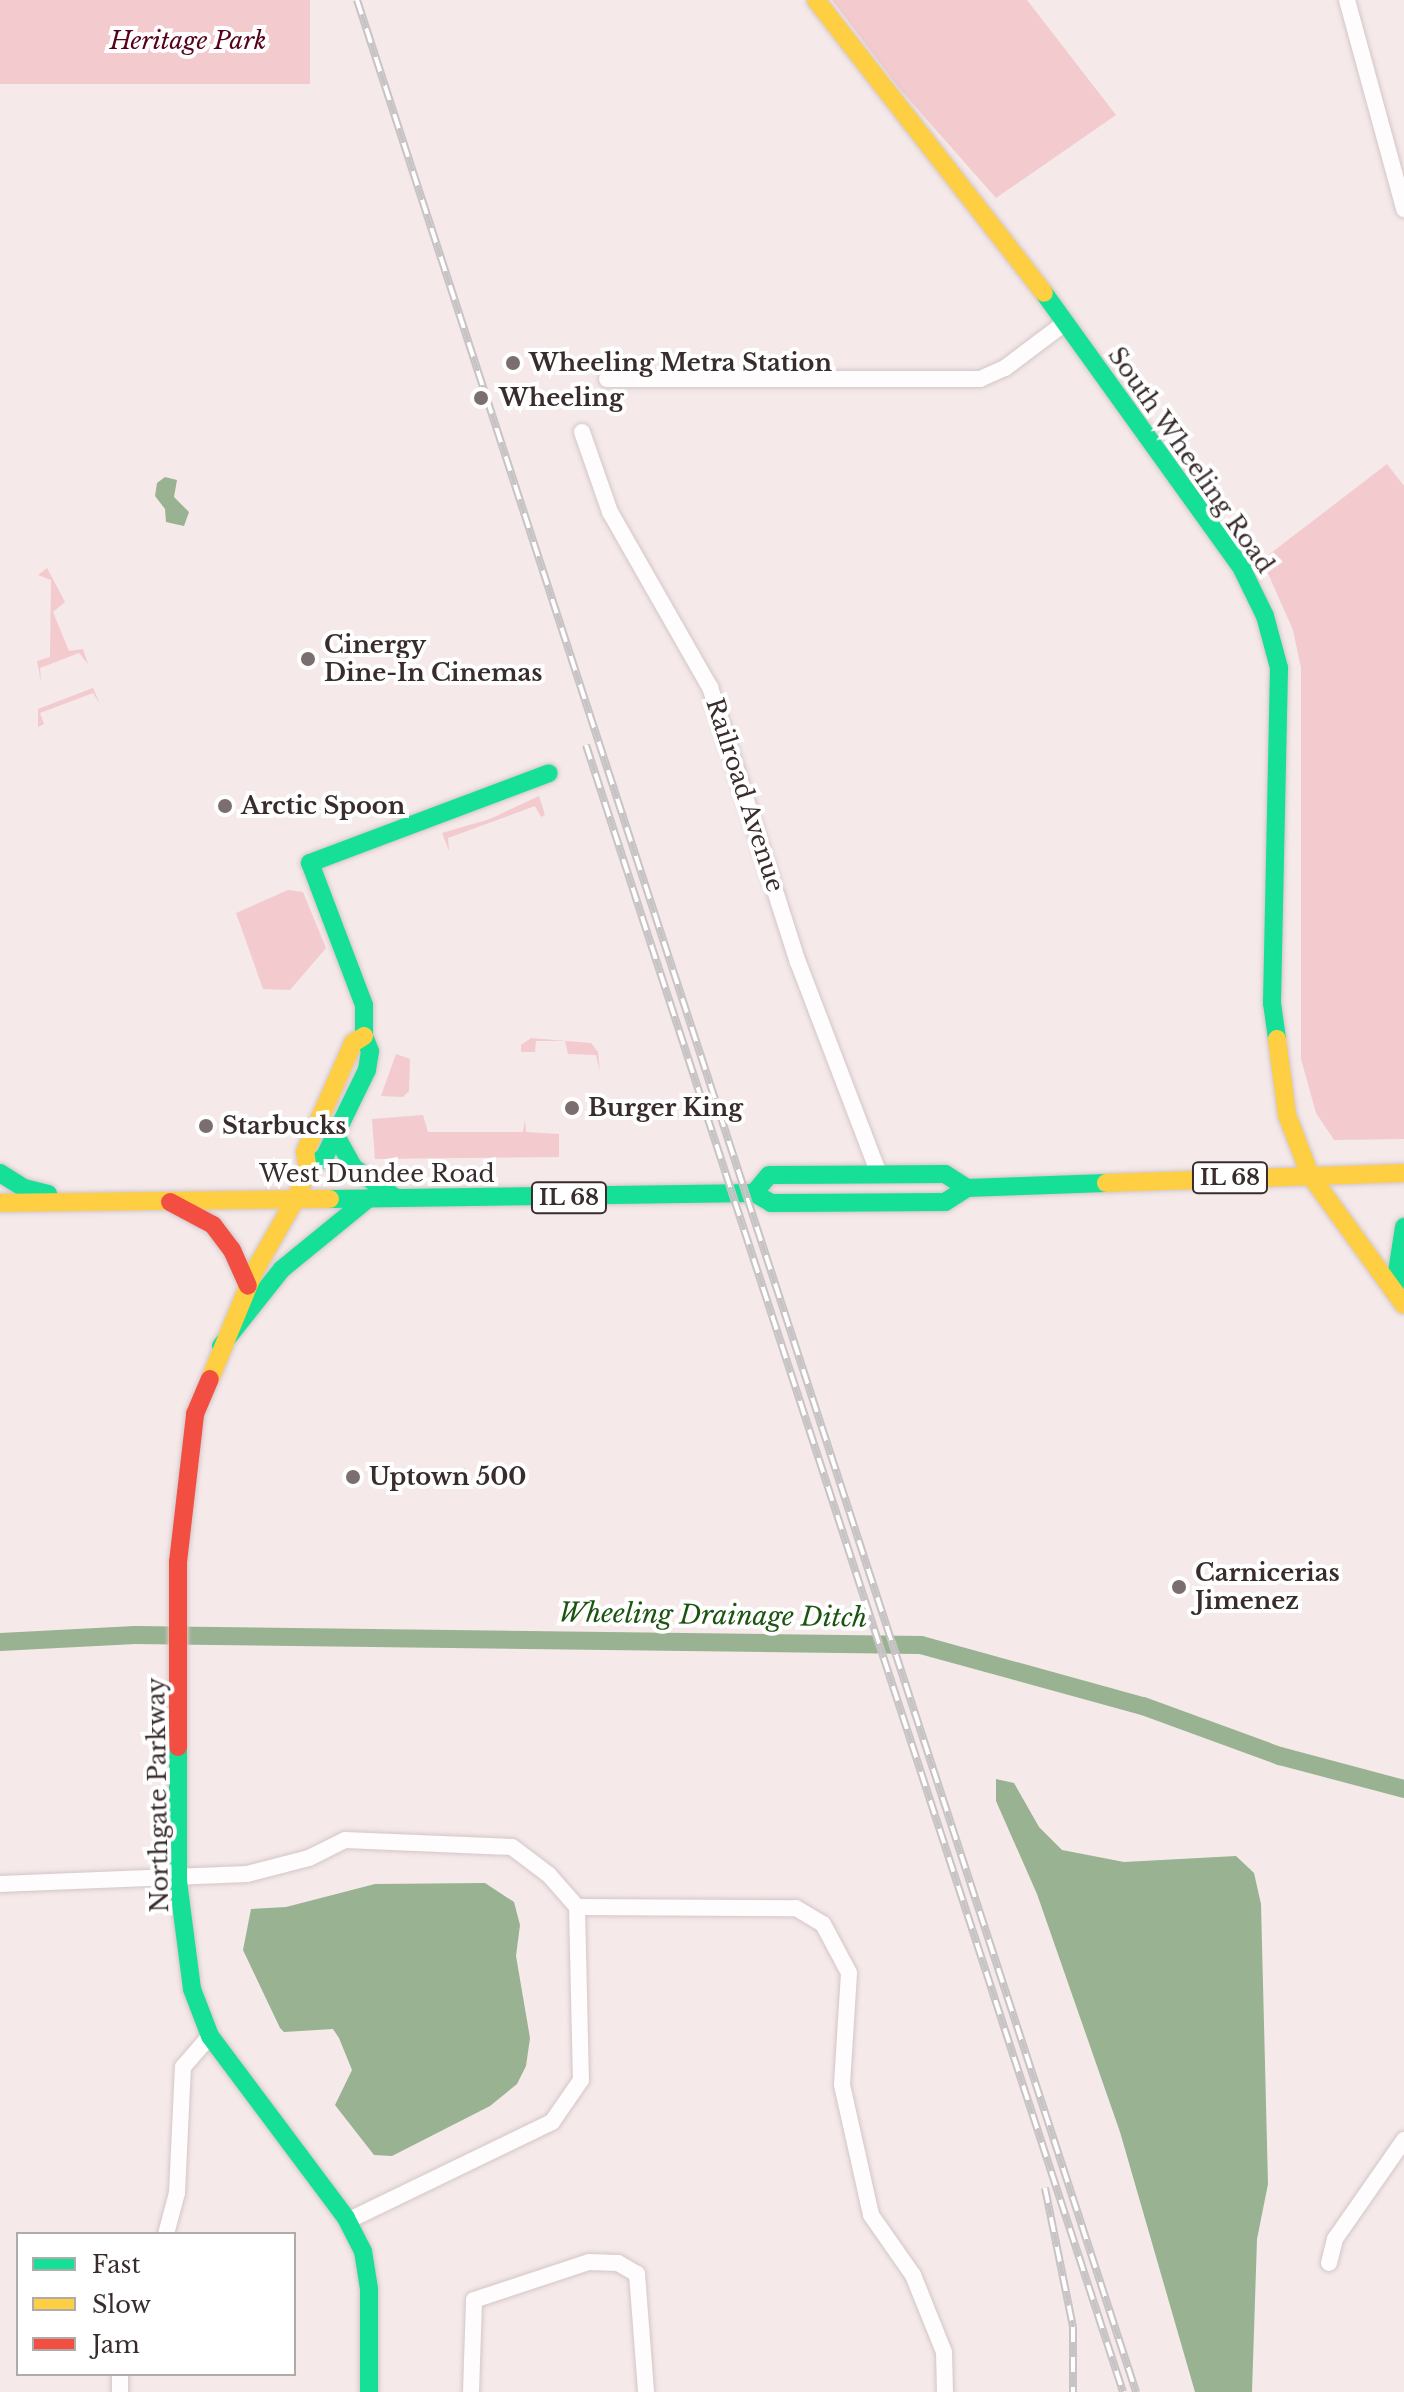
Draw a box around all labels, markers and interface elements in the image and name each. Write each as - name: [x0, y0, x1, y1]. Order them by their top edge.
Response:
- park label: Heritage Park: [110, 27, 266, 55]
- street label: South Wheeling Road: [1102, 341, 1280, 579]
- place label: Wheeling Metra Station: [529, 349, 832, 377]
- marker: Wheeling Metra Station: [504, 354, 522, 372]
- place label: Wheeling: [499, 384, 624, 412]
- marker: Wheeling: [470, 387, 492, 409]
- place label: Cinergy Dine-In Cinemas: [324, 631, 542, 687]
- marker: Cinergy Dine-In Cinemas: [299, 650, 317, 668]
- street label: Railroad Avenue: [700, 694, 790, 896]
- place label: Arctic Spoon: [241, 792, 405, 820]
- marker: Arctic Spoon: [216, 797, 234, 815]
- place label: Burger King: [588, 1094, 743, 1122]
- marker: Burger King: [563, 1099, 581, 1117]
- place label: Starbucks: [222, 1112, 347, 1140]
- marker: Starbucks: [197, 1117, 215, 1135]
- street label: West Dundee Road: [259, 1160, 495, 1188]
- road number: IL 68: [1190, 1160, 1270, 1196]
- road number: IL 68: [529, 1180, 609, 1216]
- place label: Uptown 500: [369, 1463, 526, 1491]
- marker: Uptown 500: [344, 1468, 362, 1486]
- place label: Carnicerias Jimenez: [1195, 1559, 1340, 1615]
- marker: Carnicerias Jimenez: [1170, 1578, 1188, 1596]
- water label: Wheeling Drainage Ditch: [558, 1598, 868, 1634]
- street label: Northgate Parkway: [142, 1677, 174, 1913]
- legend: [16, 2232, 296, 2376]
- text: Fast: [92, 2250, 140, 2279]
- text: Slow: [92, 2290, 151, 2319]
- text: Jam: [92, 2330, 140, 2359]

